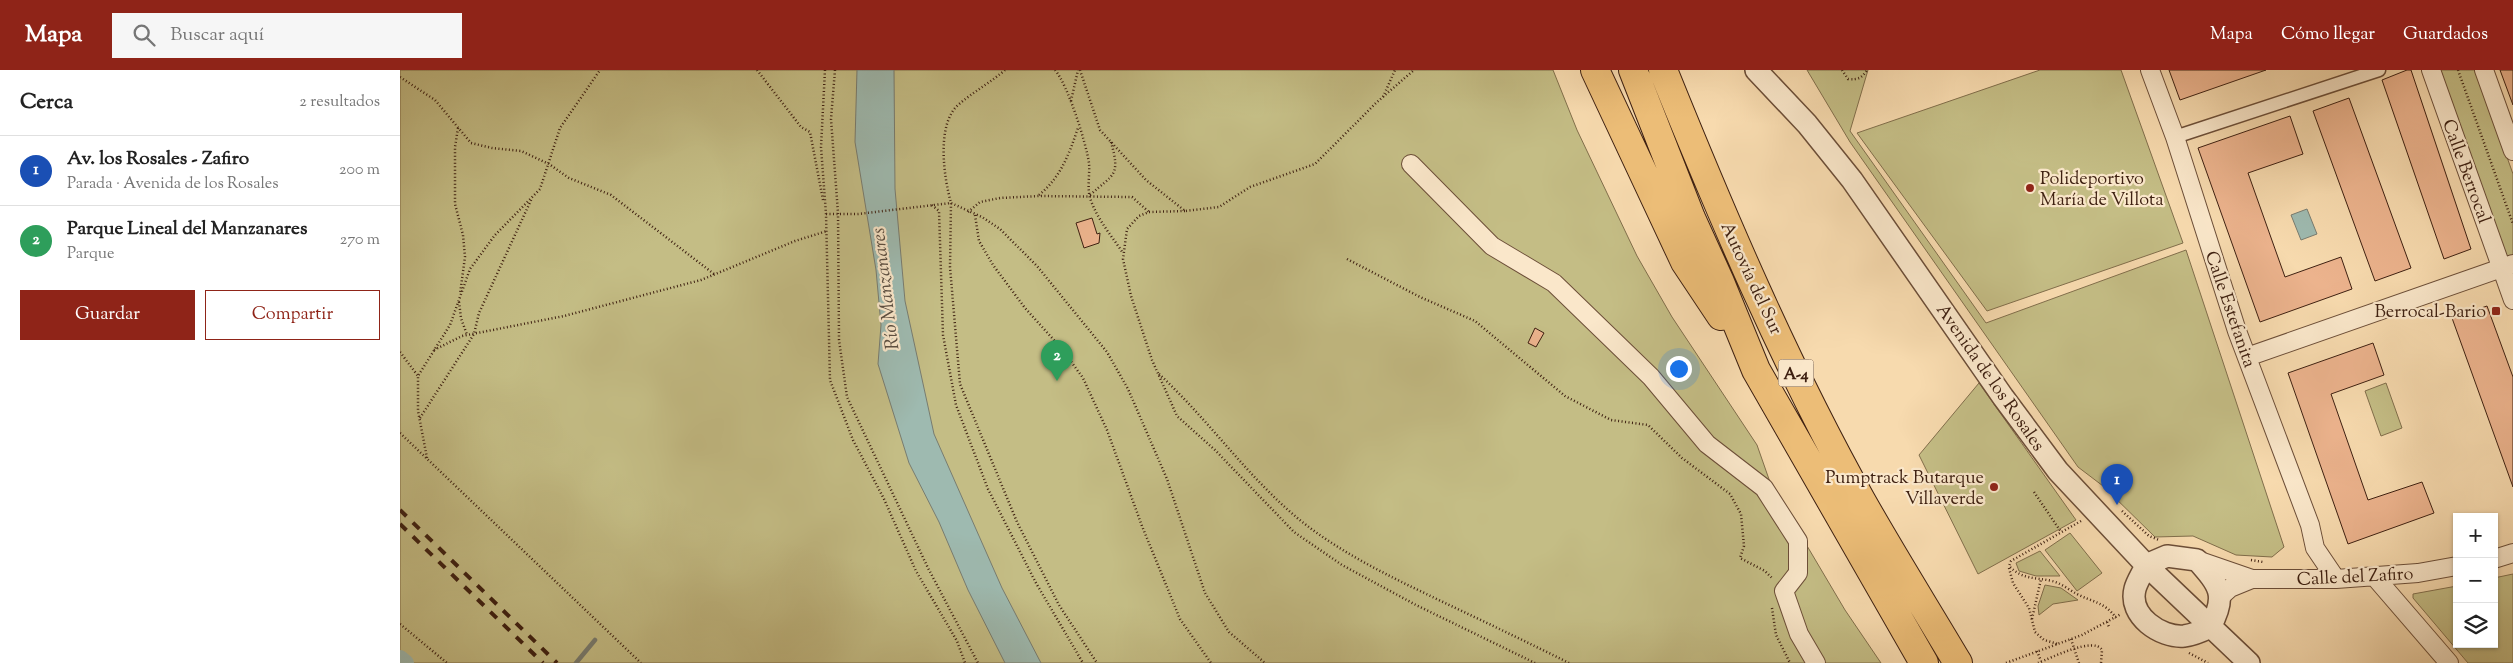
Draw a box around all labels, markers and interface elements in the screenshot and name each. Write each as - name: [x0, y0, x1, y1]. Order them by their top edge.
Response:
- search box: [112, 13, 462, 58]
- text: Mapa: [25, 18, 82, 52]
- icon: search: [130, 21, 158, 49]
- text: Buscar aquí: [170, 22, 264, 49]
- text: Mapa: [2210, 22, 2253, 48]
- text: Cómo llegar: [2281, 22, 2375, 48]
- text: Guardados: [2403, 22, 2488, 48]
- text: Cerca: [20, 88, 73, 118]
- text: 2 resultados: [299, 91, 380, 114]
- street label: Calle Berrocal: [2434, 116, 2496, 227]
- text: Av. los Rosales - Zafiro: [67, 146, 249, 173]
- text: 1: [33, 159, 39, 182]
- text: 200 m: [339, 159, 380, 182]
- place label: Polideportivo María de Villota: [2040, 167, 2163, 214]
- text: Parada · Avenida de los Rosales: [67, 173, 279, 196]
- marker: Polideportivo María de Villota: [2024, 182, 2036, 194]
- text: Parque Lineal del Manzanares: [67, 216, 307, 243]
- street label: Autovía del Sur: [1713, 218, 1788, 340]
- water label: Río Manzanares: [866, 226, 907, 351]
- text: 2: [32, 229, 40, 252]
- text: 270 m: [340, 229, 380, 252]
- text: Parque: [67, 243, 114, 266]
- street label: Calle Estefanita: [2197, 248, 2261, 371]
- button: Guardar: [20, 290, 195, 340]
- button: Compartir: [205, 290, 380, 340]
- street label: Avenida de los Rosales: [1929, 299, 2050, 457]
- place label: Berrocal-Bario: [2375, 300, 2486, 326]
- marker: Berrocal-Bario: [2490, 305, 2502, 317]
- pin: 2: [1041, 340, 1073, 381]
- your location: [1666, 356, 1692, 382]
- road number: A-4: [1778, 360, 1814, 386]
- pin: 1: [2101, 464, 2133, 505]
- place label: Pumptrack Butarque Villaverde: [1825, 466, 1984, 513]
- marker: Pumptrack Butarque Villaverde: [1988, 481, 2000, 493]
- map controls: [2453, 513, 2498, 648]
- button: +: [2453, 513, 2498, 558]
- button: −: [2453, 558, 2498, 603]
- street label: Calle del Zafiro: [2296, 562, 2414, 594]
- button: layers: [2453, 603, 2498, 648]

